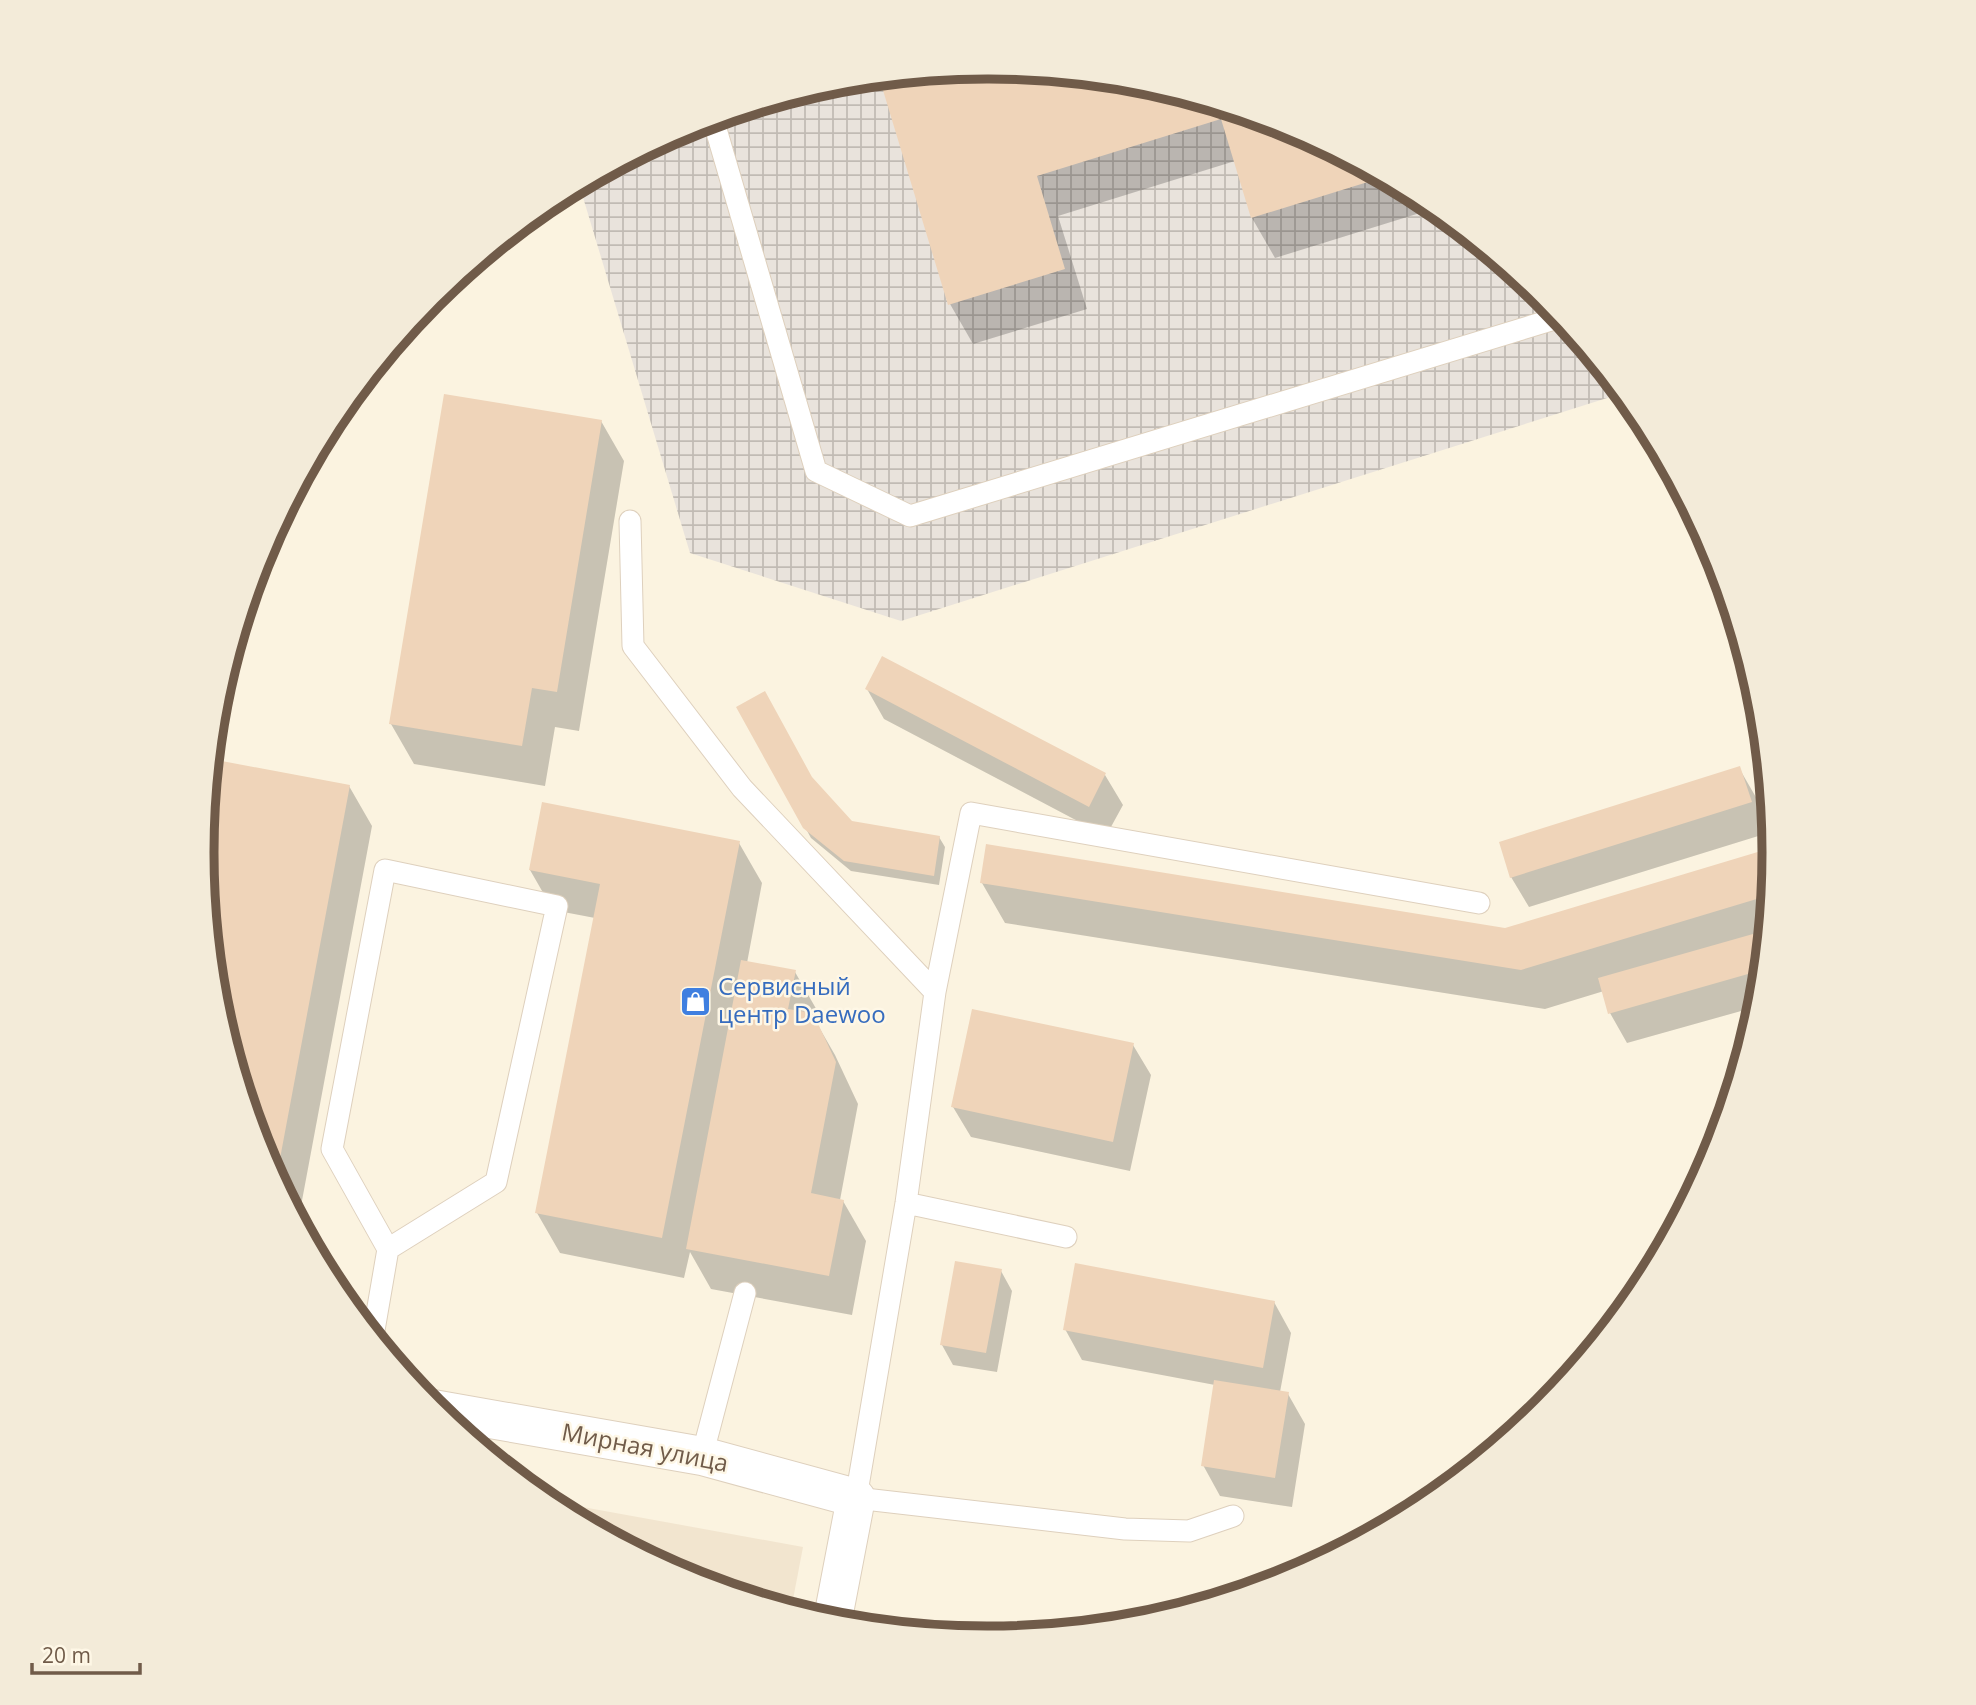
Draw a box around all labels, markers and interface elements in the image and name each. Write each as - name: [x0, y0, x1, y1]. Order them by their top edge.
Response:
- place label: Сервисный центр Daewoo: [718, 969, 886, 1030]
- shop icon: Сервисный центр Daewoo: [678, 984, 712, 1018]
- street label: Мирная улица: [559, 1414, 731, 1479]
- scale bar: [32, 1632, 140, 1676]
- text: 20 m: [42, 1641, 91, 1669]

